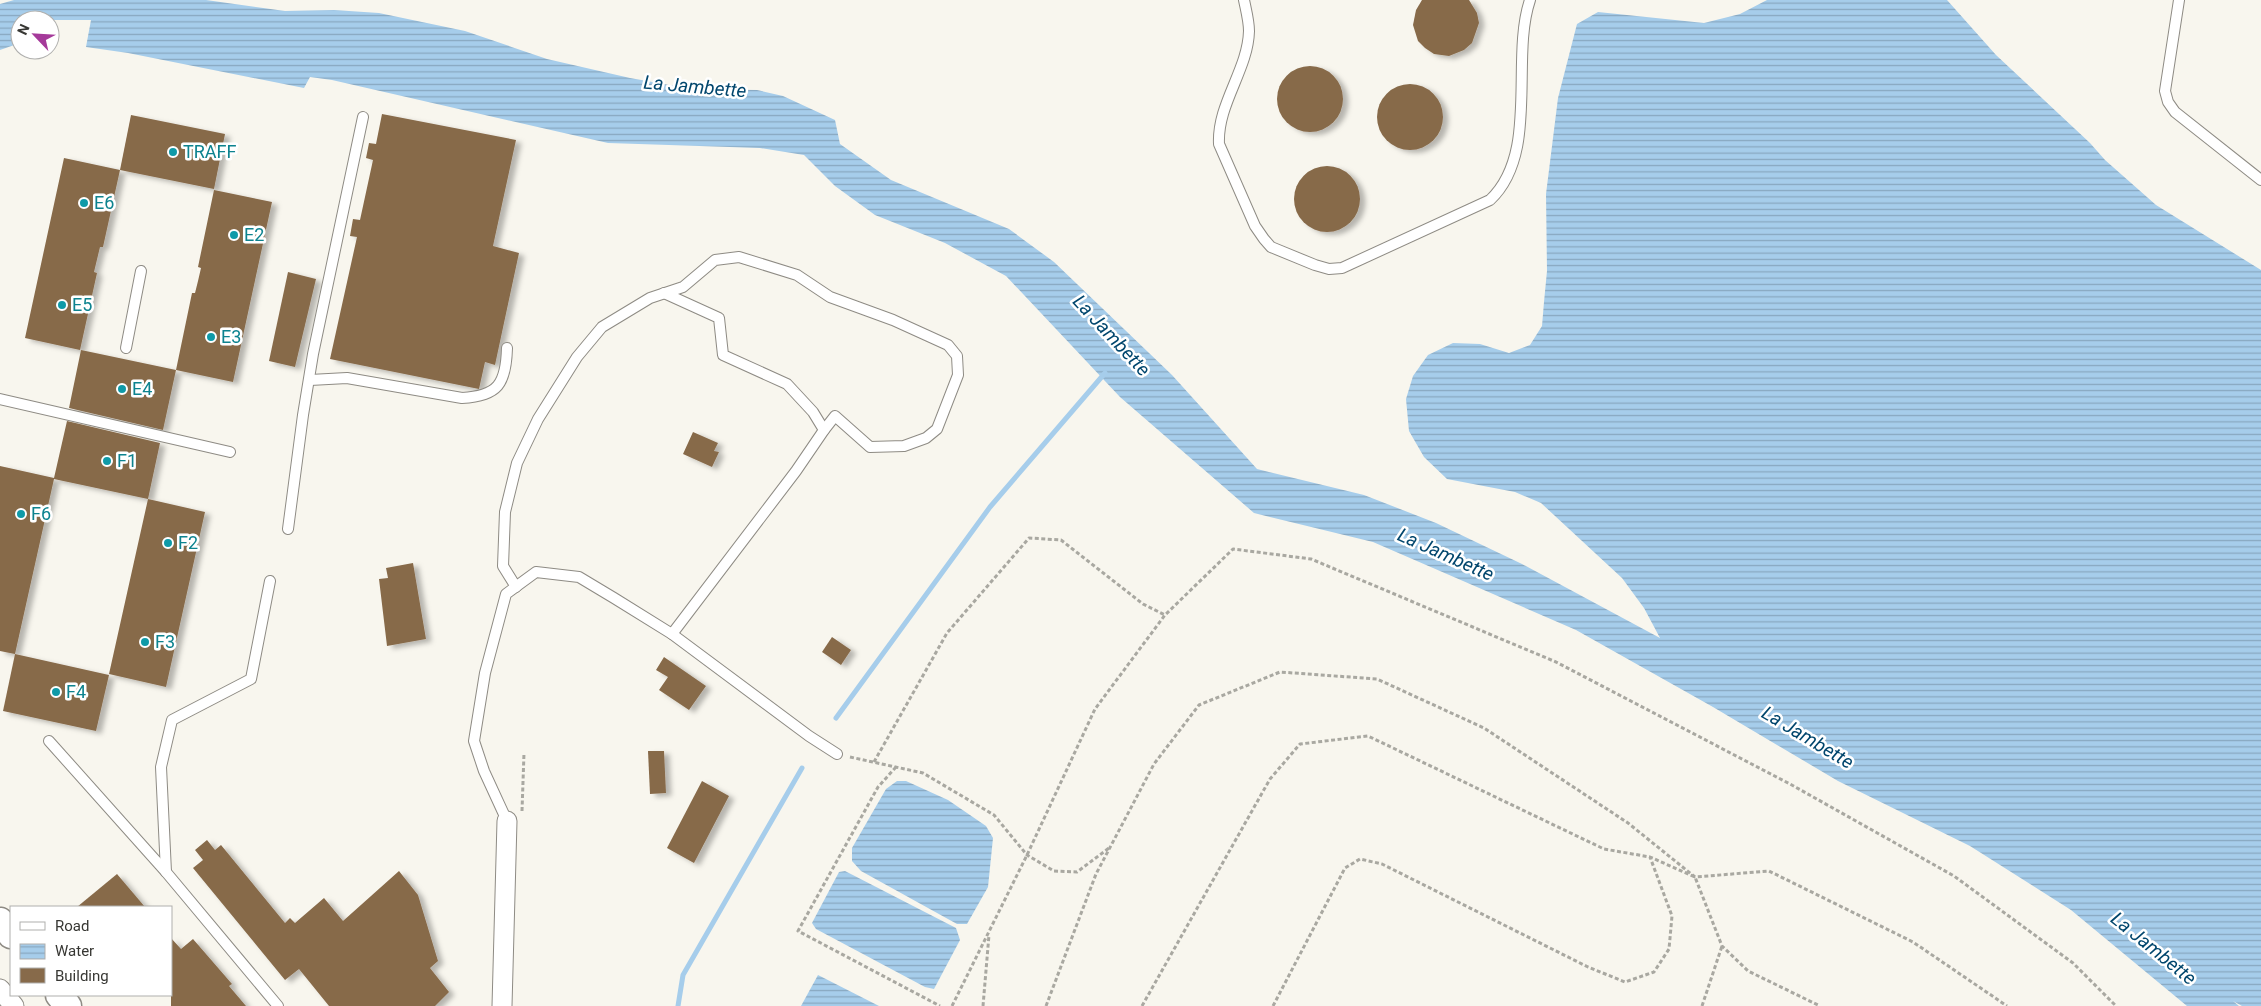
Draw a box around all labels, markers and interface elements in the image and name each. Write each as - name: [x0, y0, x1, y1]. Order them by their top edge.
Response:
- north arrow: [10, 10, 60, 60]
- text: N: [14, 22, 33, 37]
- water label: La Jambette: [643, 71, 747, 102]
- place label: TRAFF: [183, 141, 237, 162]
- marker: TRAFF: [167, 146, 179, 158]
- place label: E6: [94, 192, 114, 213]
- marker: E6: [78, 197, 90, 209]
- place label: E2: [244, 224, 264, 245]
- marker: E2: [228, 229, 240, 241]
- water label: La Jambette: [1068, 290, 1155, 381]
- place label: E5: [72, 294, 92, 315]
- marker: E5: [56, 299, 68, 311]
- place label: E3: [221, 326, 241, 347]
- marker: E3: [205, 331, 217, 343]
- place label: E4: [132, 378, 152, 399]
- marker: E4: [116, 383, 128, 395]
- place label: F1: [117, 450, 137, 471]
- marker: F1: [101, 455, 113, 467]
- place label: F6: [31, 503, 51, 524]
- marker: F6: [15, 508, 27, 520]
- water label: La Jambette: [1394, 523, 1498, 586]
- place label: F2: [178, 532, 198, 553]
- marker: F2: [162, 537, 174, 549]
- place label: F3: [155, 631, 175, 652]
- marker: F3: [139, 636, 151, 648]
- place label: F4: [66, 681, 86, 702]
- marker: F4: [50, 686, 62, 698]
- water label: La Jambette: [1758, 701, 1858, 774]
- legend: [10, 906, 172, 996]
- water label: La Jambette: [2106, 907, 2201, 990]
- text: Road: [55, 917, 89, 935]
- text: Water: [55, 942, 94, 960]
- text: Building: [55, 967, 109, 985]

